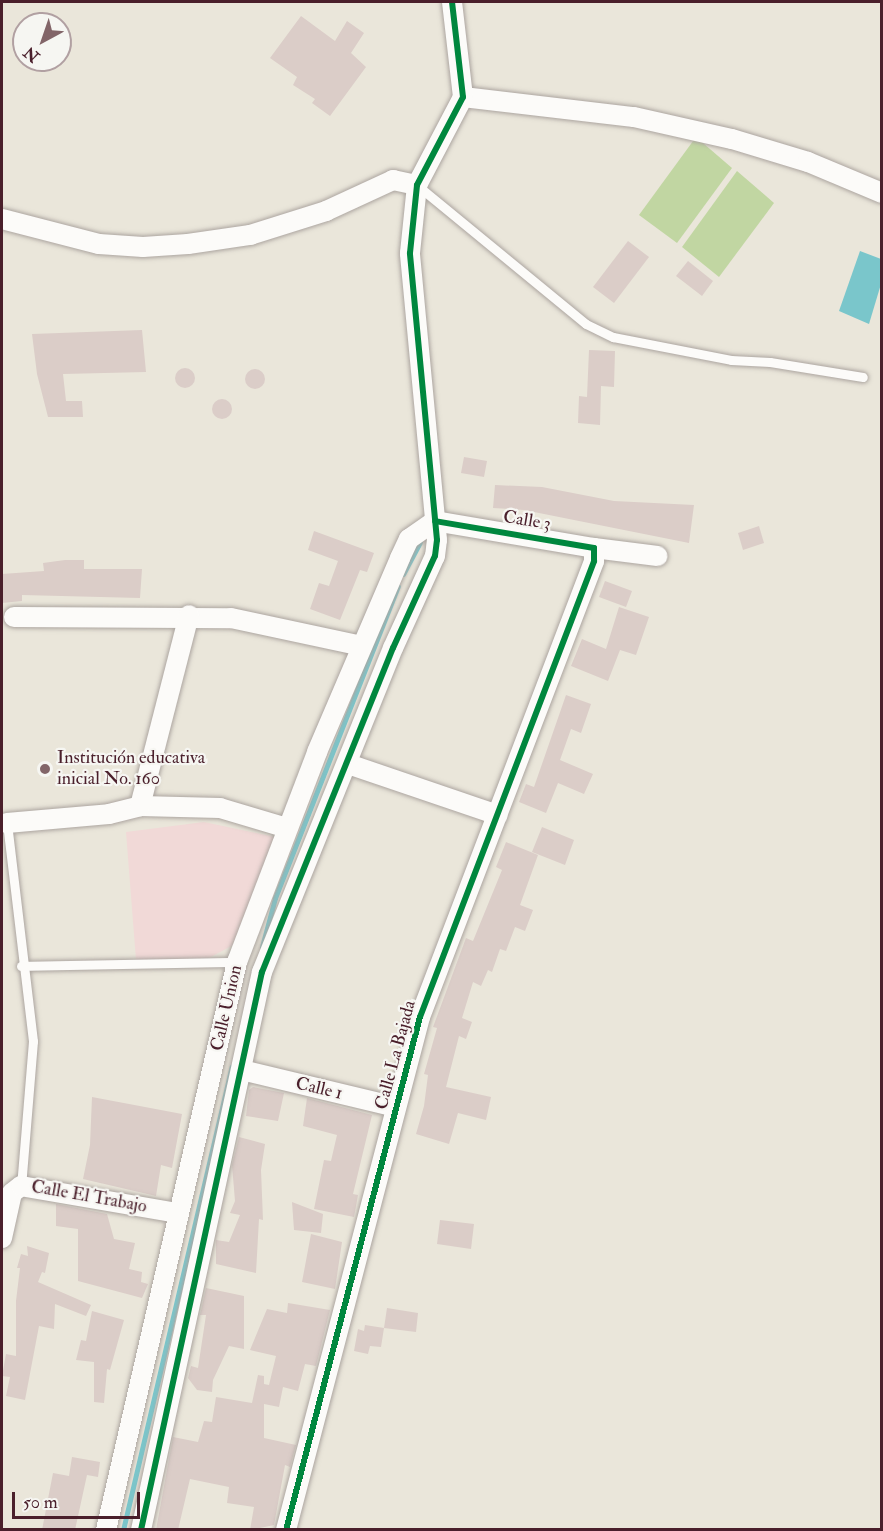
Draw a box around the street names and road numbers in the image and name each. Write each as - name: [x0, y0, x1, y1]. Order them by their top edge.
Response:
- street label: Calle 3: [502, 507, 552, 535]
- street label: Calle Union: [207, 963, 247, 1053]
- street label: Calle La Bajada: [371, 998, 421, 1112]
- street label: Calle 1: [293, 1073, 345, 1105]
- street label: Calle El Trabajo: [30, 1176, 148, 1218]

